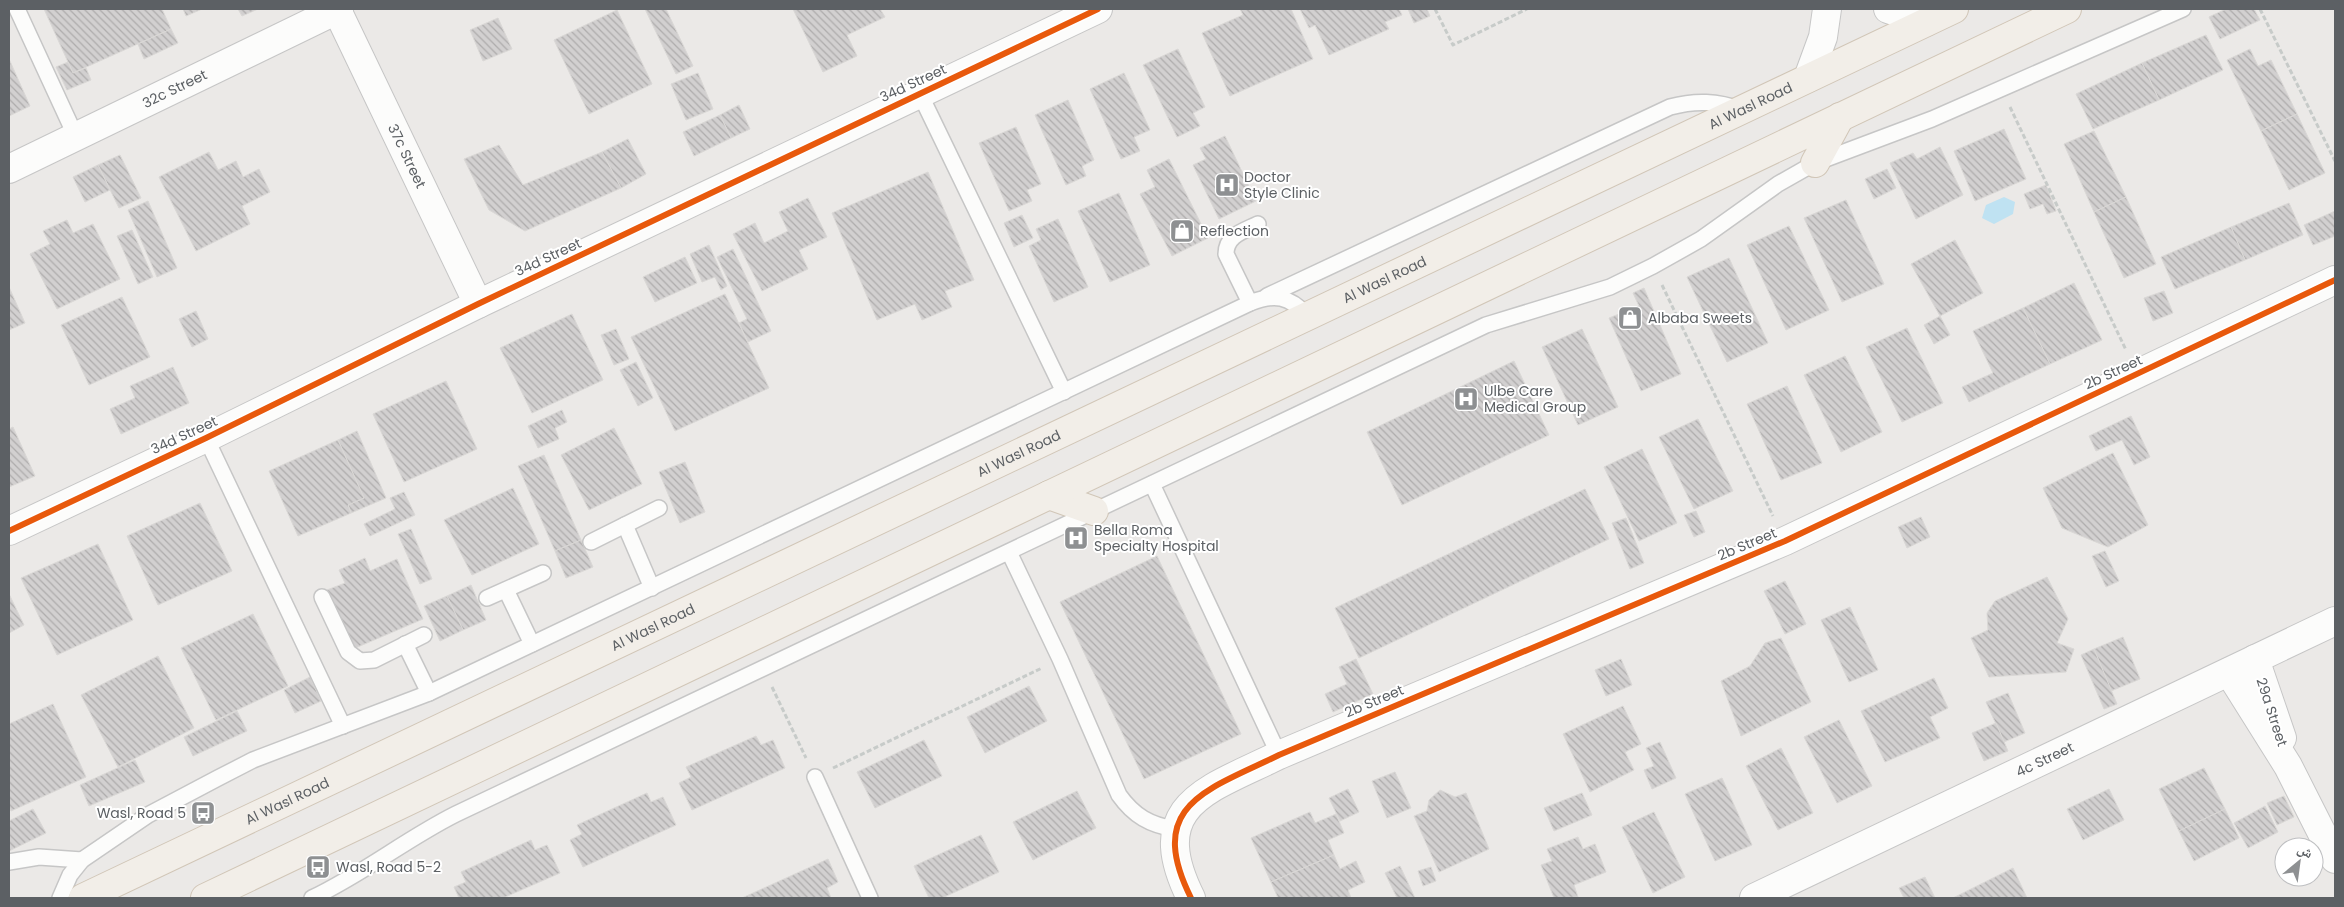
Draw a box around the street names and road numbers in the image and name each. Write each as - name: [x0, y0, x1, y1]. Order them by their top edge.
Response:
- street label: 34d Street: [876, 59, 950, 107]
- street label: 32c Street: [139, 65, 210, 113]
- street label: Al Wasl Road: [1705, 77, 1796, 134]
- street label: 37c Street: [383, 121, 431, 192]
- street label: 34d Street: [511, 233, 585, 281]
- street label: Al Wasl Road: [1339, 251, 1430, 308]
- street label: 2b Street: [2081, 350, 2145, 394]
- street label: 34d Street: [147, 411, 221, 459]
- street label: Al Wasl Road: [973, 425, 1064, 482]
- street label: 2b Street: [1714, 523, 1780, 565]
- street label: Al Wasl Road: [608, 599, 698, 656]
- street label: 29a Street: [2252, 675, 2292, 749]
- street label: 2b Street: [1341, 680, 1407, 722]
- street label: 4c Street: [2012, 737, 2077, 782]
- street label: Al Wasl Road: [242, 773, 332, 830]

